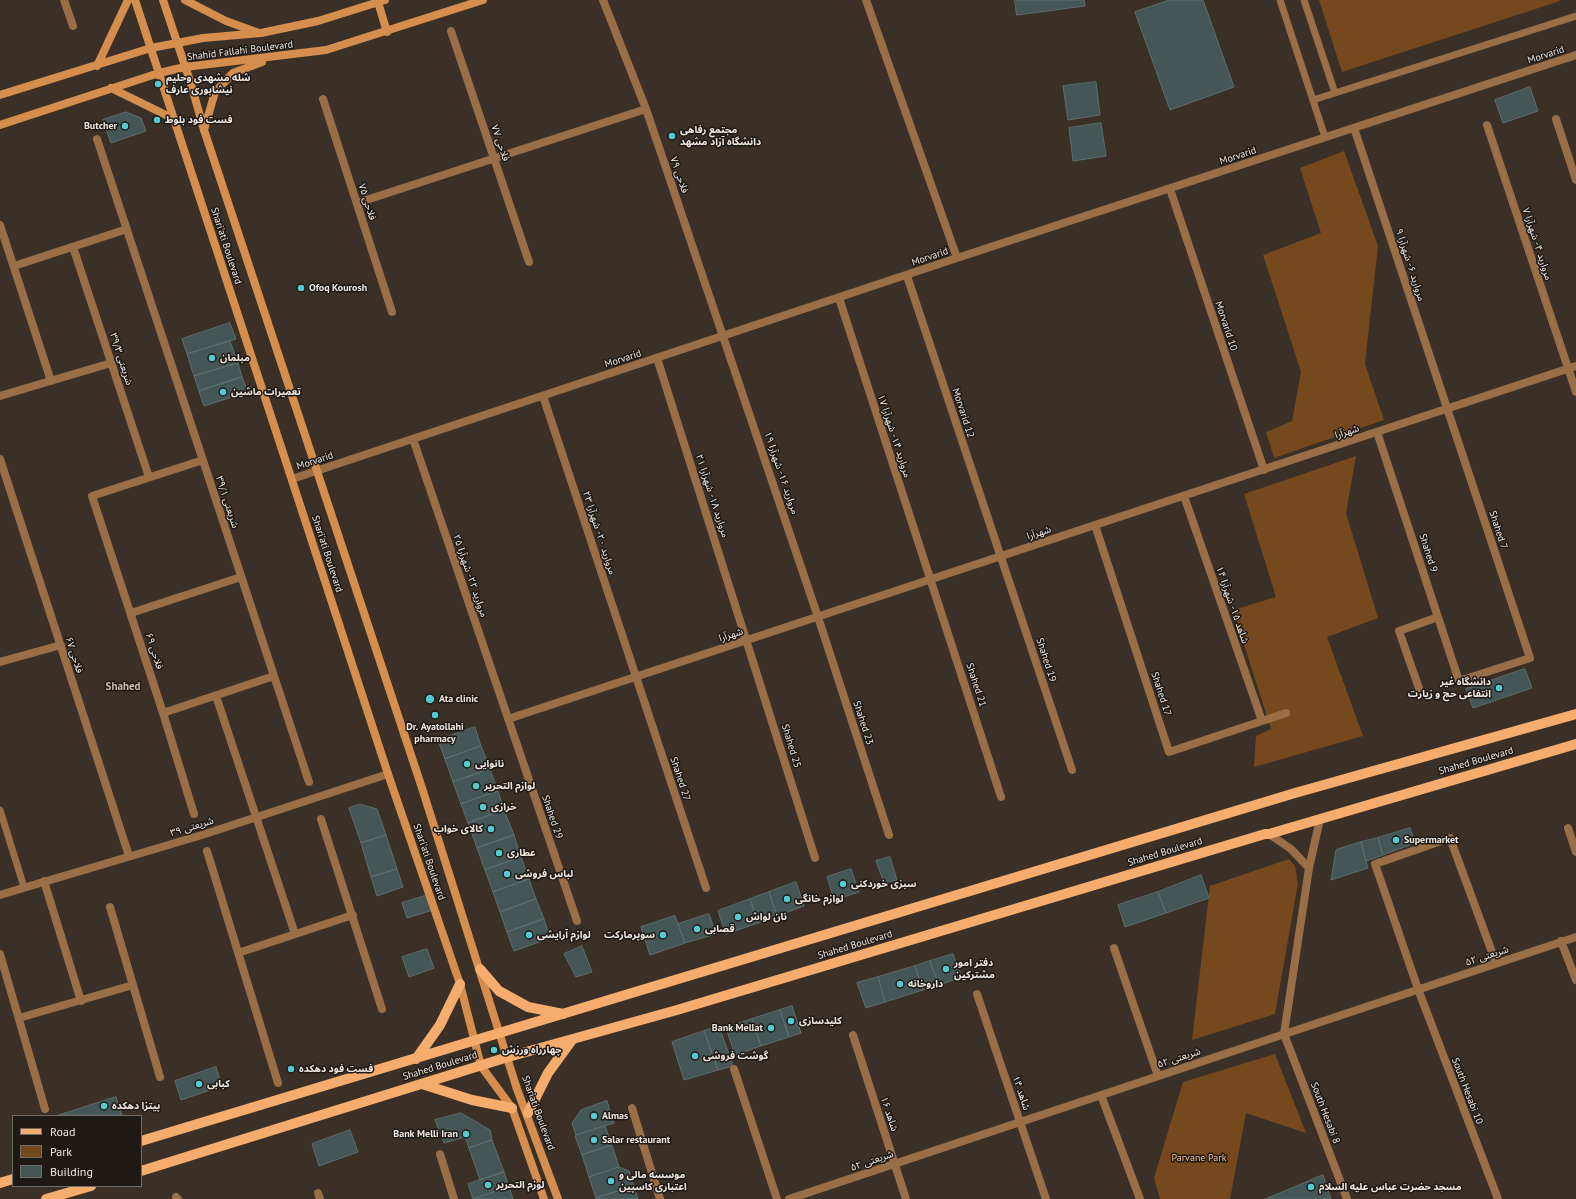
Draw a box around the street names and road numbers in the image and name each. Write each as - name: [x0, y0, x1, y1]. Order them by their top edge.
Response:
- street label: Shahid Fallahi Boulevard: [186, 39, 294, 63]
- street label: Morvarid: [1526, 43, 1566, 67]
- street label: فلاحی ۷۷: [488, 123, 512, 163]
- street label: Morvarid: [1218, 144, 1258, 168]
- street label: فلاحی ۷۹: [667, 155, 691, 195]
- street label: فلاحی ۷۵: [355, 182, 379, 222]
- street label: Shari'ati Boulevard: [208, 206, 244, 286]
- street label: مروارید ۴- شهرآرا ۷: [1520, 206, 1554, 282]
- street label: مروارید ۶- شهرآرا ۹: [1393, 227, 1427, 303]
- street label: Morvarid: [910, 245, 950, 269]
- street label: Morvarid 10: [1212, 300, 1240, 352]
- street label: شریعتی ۳۹/۳: [107, 331, 135, 387]
- street label: Morvarid: [603, 347, 643, 371]
- street label: Morvarid 12: [949, 387, 977, 439]
- street label: مروارید ۱۴- شهرآرا ۱۷: [875, 393, 913, 479]
- street label: شهرآرا: [1333, 422, 1361, 442]
- street label: مروارید ۱۶- شهرآرا ۱۹: [761, 430, 801, 516]
- street label: Morvarid: [295, 449, 335, 473]
- street label: مروارید ۱۸- شهرآرا ۲۱: [693, 453, 731, 539]
- street label: شریعتی ۳۹/۱: [213, 474, 241, 530]
- street label: مروارید ۲۰- شهرآرا ۲۳: [580, 490, 618, 576]
- street label: Shahed 7: [1486, 509, 1510, 551]
- street label: Shari'ati Boulevard: [309, 514, 345, 594]
- street label: شهرآرا: [1025, 523, 1053, 543]
- street label: Shahed 9: [1416, 532, 1440, 574]
- street label: مروارید ۲۲- شهرآرا ۲۵: [450, 533, 490, 619]
- street label: شاهد ۱۵- شهرآرا ۱۴: [1213, 565, 1251, 645]
- street label: شهرآرا: [717, 625, 745, 645]
- street label: فلاحی ۶۹: [142, 631, 166, 671]
- street label: فلاحی ۶۷: [62, 635, 86, 675]
- street label: Shahed 19: [1033, 637, 1059, 683]
- street label: Shahed 21: [963, 662, 989, 708]
- street label: Shahed 17: [1148, 671, 1174, 717]
- street label: Shahed 23: [850, 700, 876, 746]
- street label: Shahed 25: [779, 723, 803, 769]
- street label: Shahed Boulevard: [1437, 745, 1515, 777]
- street label: Shahed 27: [667, 756, 693, 802]
- street label: Shahed 29: [539, 794, 565, 840]
- street label: شریعتی ۳۹: [169, 815, 215, 839]
- street label: Shari'ati Boulevard: [410, 822, 448, 902]
- street label: Shahed Boulevard: [1126, 835, 1204, 869]
- street label: Shahed Boulevard: [816, 928, 894, 962]
- street label: شریعتی ۵۲: [1464, 943, 1510, 969]
- street label: شریعتی ۵۲: [1156, 1045, 1202, 1071]
- street label: Shahed Boulevard: [401, 1049, 479, 1083]
- street label: South Hesabi 10: [1449, 1056, 1485, 1126]
- street label: Shariati Boulevard: [519, 1074, 557, 1152]
- street label: شاهد ۱۴: [1009, 1074, 1033, 1112]
- street label: South Hesabi 8: [1308, 1081, 1342, 1145]
- street label: شاهد ۱۶: [878, 1095, 900, 1133]
- street label: شریعتی ۵۲: [849, 1148, 895, 1174]

